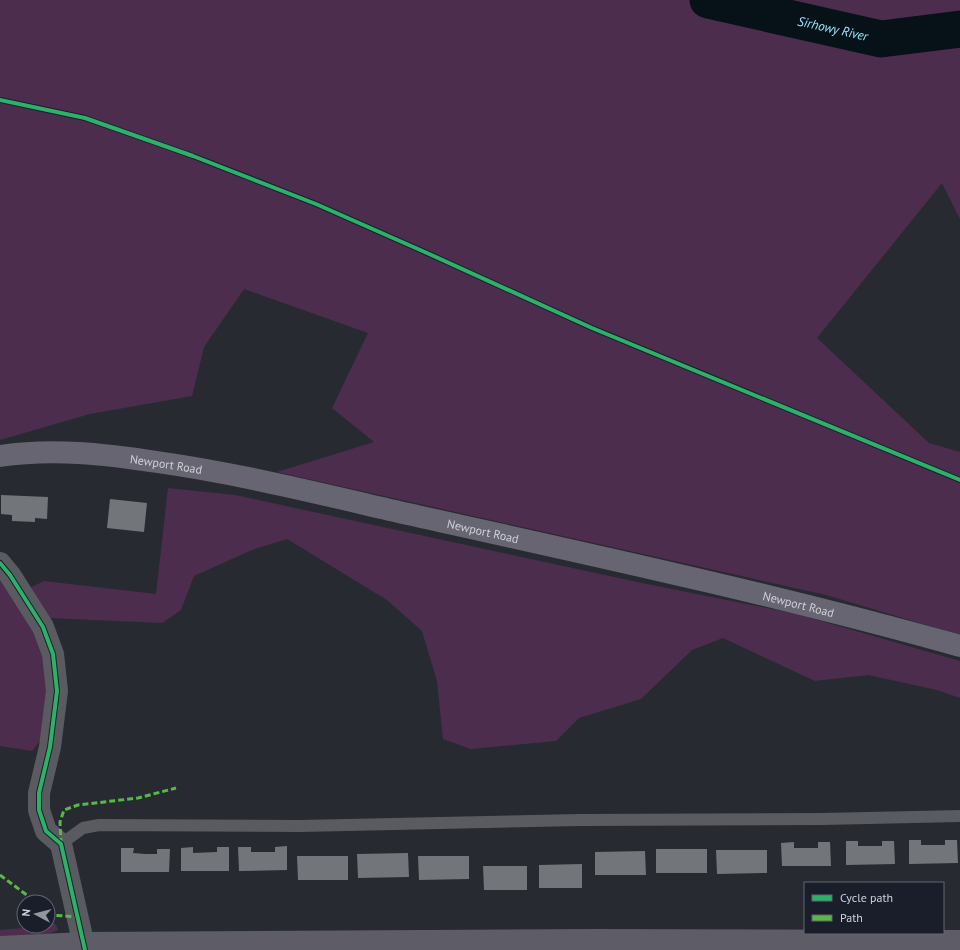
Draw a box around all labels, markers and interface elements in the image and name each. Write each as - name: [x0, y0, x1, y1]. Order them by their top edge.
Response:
- water label: Sirhowy River: [796, 12, 870, 44]
- street label: Newport Road: [129, 451, 203, 477]
- street label: Newport Road: [446, 515, 520, 546]
- street label: Newport Road: [762, 588, 836, 620]
- legend: [804, 882, 944, 934]
- text: Cycle path: [840, 890, 893, 905]
- north arrow: [16, 894, 56, 934]
- text: N: [19, 908, 33, 917]
- text: Path: [840, 910, 863, 925]

